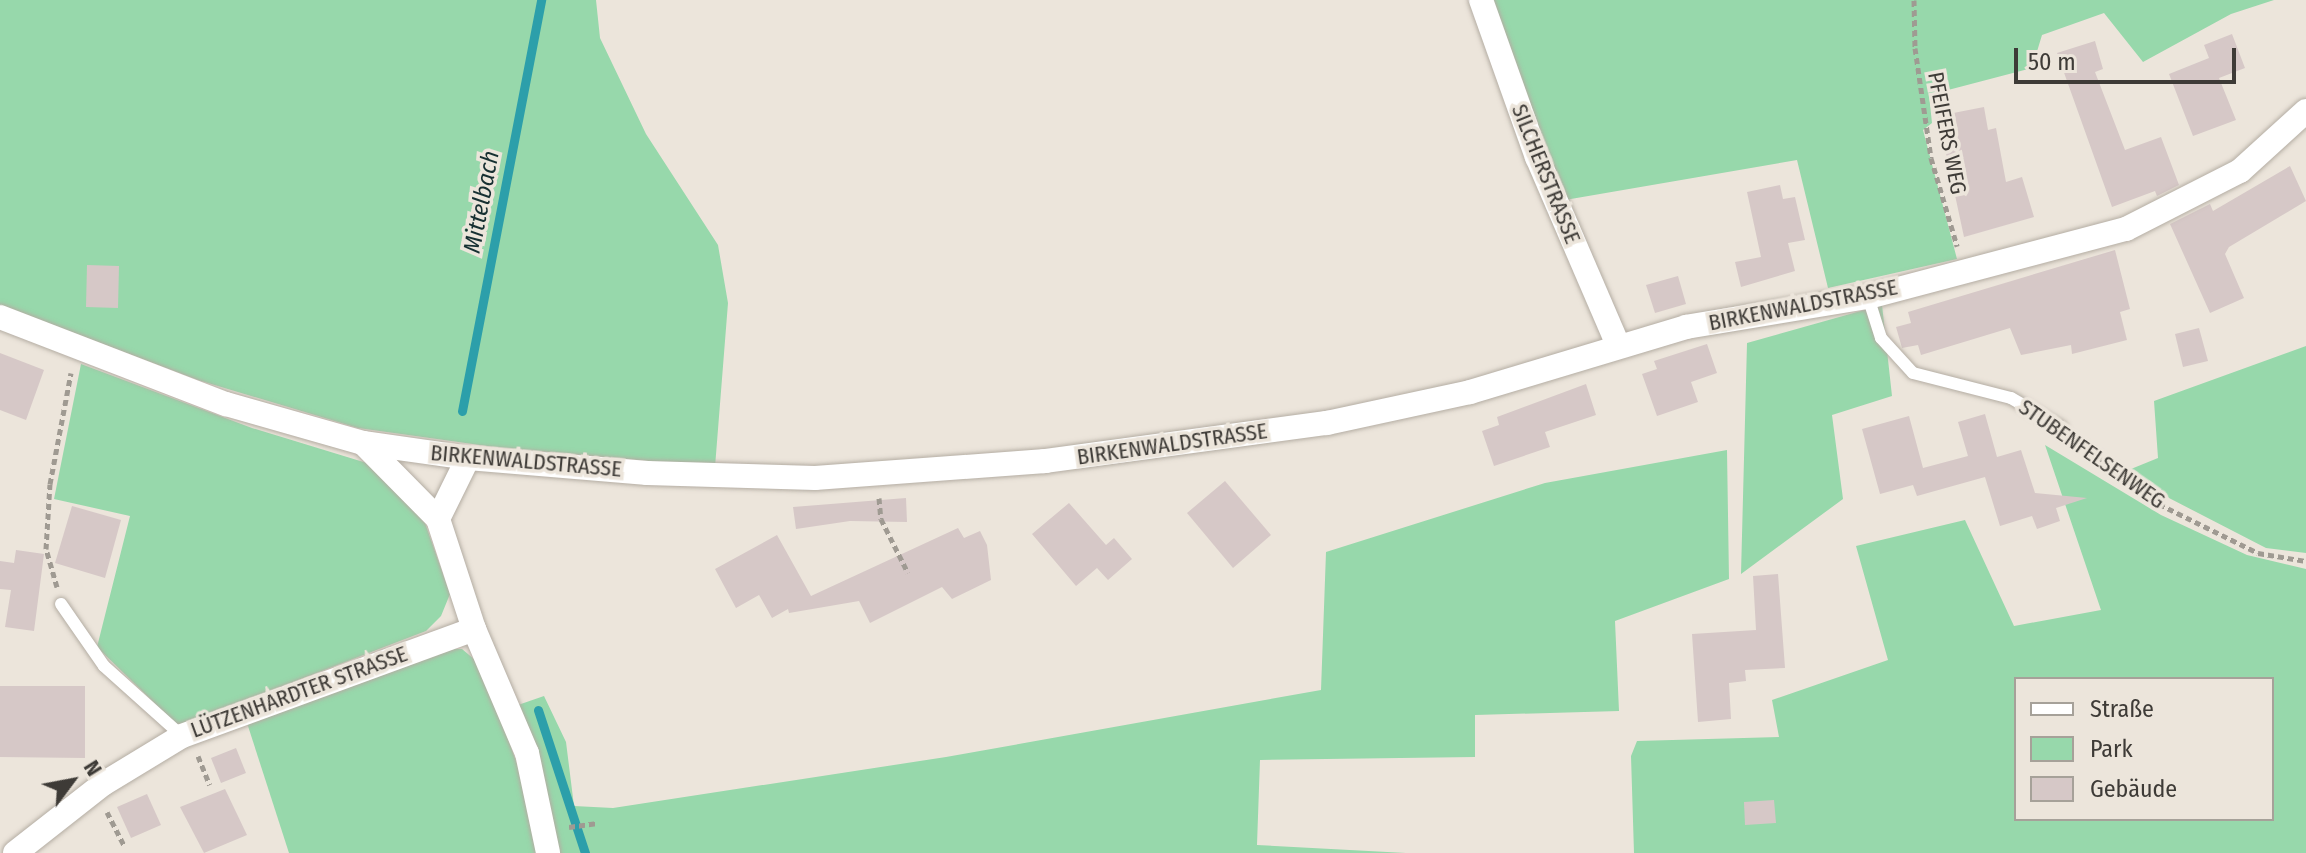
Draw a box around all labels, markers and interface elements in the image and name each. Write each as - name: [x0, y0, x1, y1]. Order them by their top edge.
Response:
- scale bar: [2018, 32, 2240, 82]
- text: 50 m: [2028, 48, 2076, 76]
- street label: PFEIFERS WEG: [1922, 70, 1972, 196]
- street label: SILCHERSTRASSE: [1506, 100, 1586, 248]
- water label: Mittelbach: [458, 148, 506, 256]
- street label: BIRKENWALDSTRASSE: [1706, 274, 1900, 336]
- street label: STUBENFELSENWEG: [2014, 394, 2170, 514]
- street label: BIRKENWALDSTRASSE: [1075, 418, 1269, 470]
- street label: BIRKENWALDSTRASSE: [429, 439, 623, 483]
- street label: LÜTZENHARDTER STRASSE: [187, 640, 411, 744]
- legend: [2014, 677, 2274, 821]
- text: Straße: [2090, 695, 2154, 723]
- text: Park: [2090, 735, 2133, 763]
- north arrow: [32, 741, 112, 821]
- text: N: [78, 755, 108, 781]
- text: Gebäude: [2090, 775, 2177, 803]

